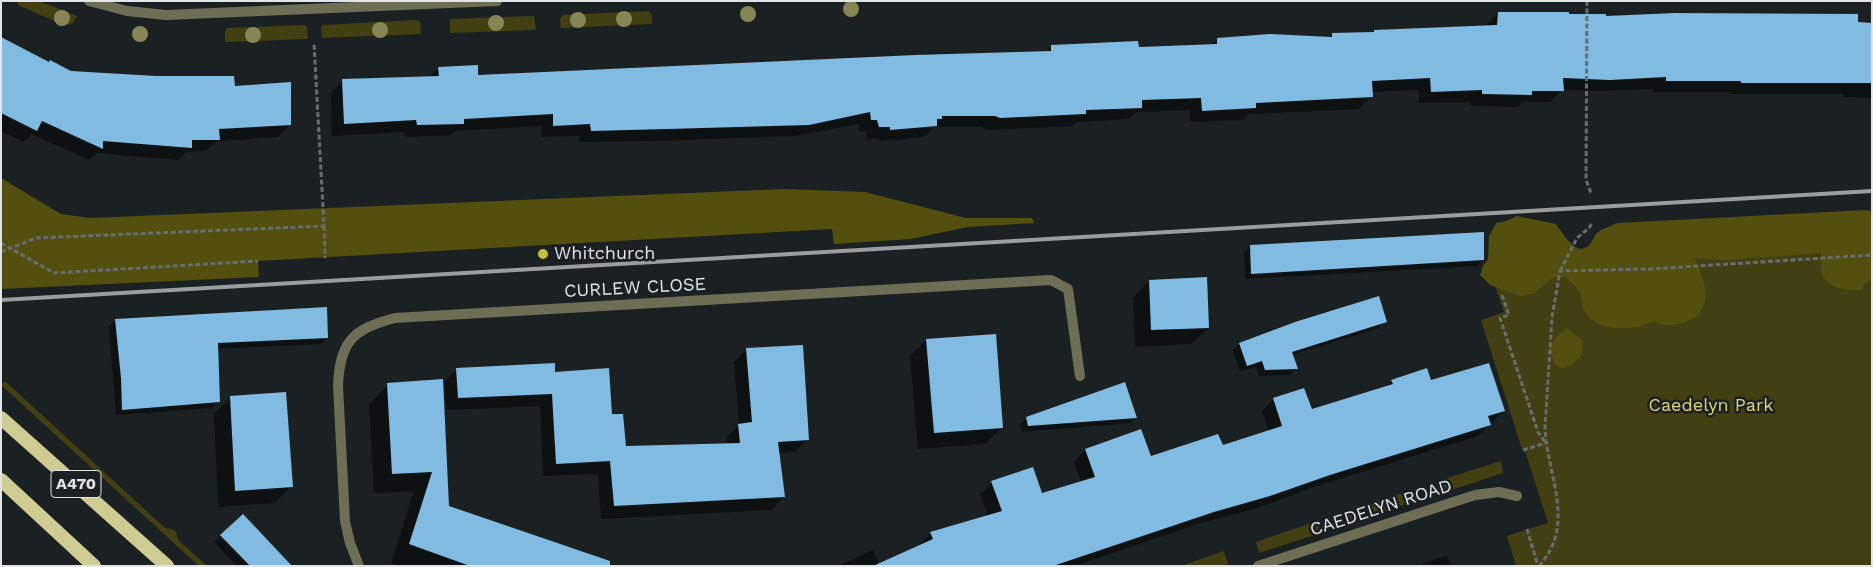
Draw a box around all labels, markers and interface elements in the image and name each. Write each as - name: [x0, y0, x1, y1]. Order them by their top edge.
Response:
- place label: Whitchurch: [554, 243, 655, 265]
- marker: Whitchurch: [536, 247, 550, 261]
- street label: CURLEW CLOSE: [564, 274, 706, 302]
- park label: Caedelyn Park: [1649, 395, 1773, 417]
- road number: A470: [51, 470, 101, 498]
- street label: CAEDELYN ROAD: [1307, 475, 1455, 541]

